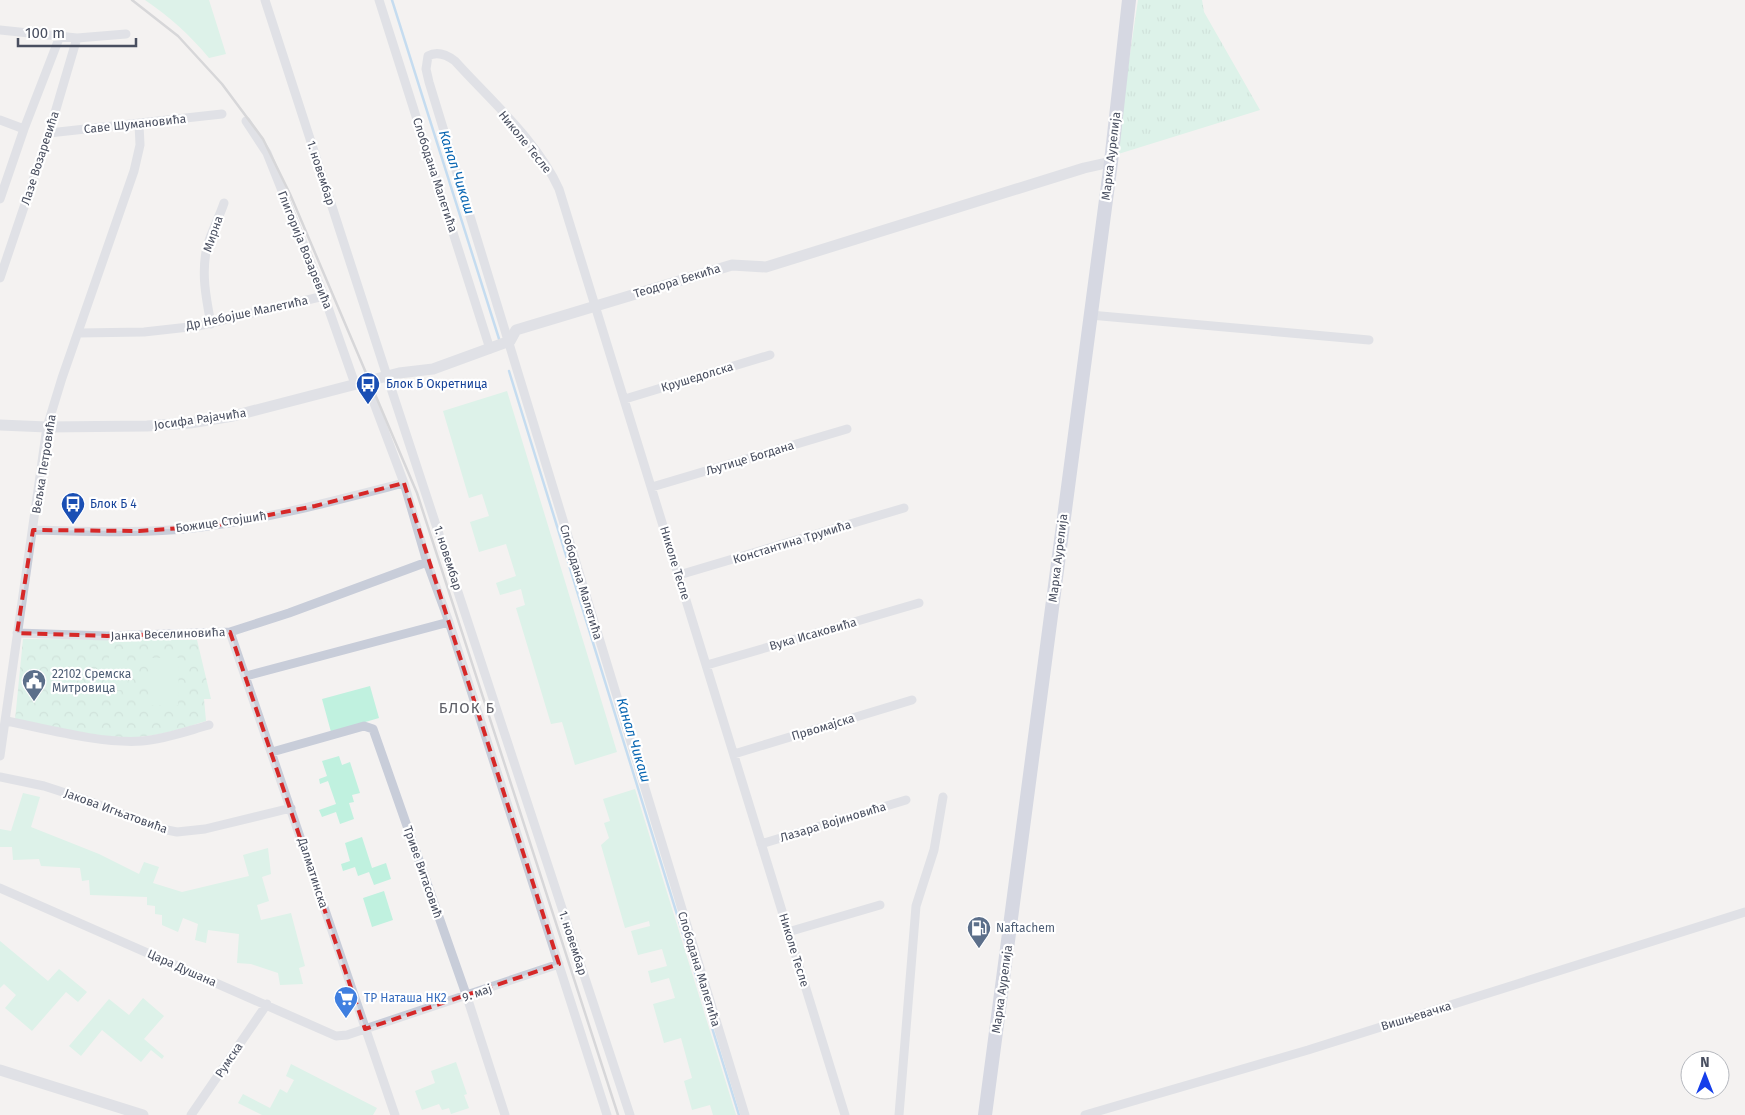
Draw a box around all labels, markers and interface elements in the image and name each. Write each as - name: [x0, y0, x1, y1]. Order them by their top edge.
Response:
- scale bar: [18, 15, 135, 47]
- text: 100 m: [25, 24, 65, 42]
- street label: Николе Тесле: [496, 108, 554, 176]
- street label: Лазе Возаревића: [18, 109, 62, 207]
- street label: Марка Аурелија: [1099, 111, 1123, 201]
- street label: Саве Шумановића: [83, 112, 187, 136]
- street label: Слободана Малетића: [410, 116, 460, 234]
- water label: Канал Чикаш: [435, 128, 478, 217]
- street label: 1. новембар: [304, 139, 338, 207]
- street label: Глигорија Возаревића: [275, 189, 335, 311]
- street label: Мирна: [200, 214, 226, 254]
- street label: Теодора Бекића: [632, 261, 722, 301]
- street label: Др Небојше Малетића: [184, 293, 309, 333]
- street label: Крушедолска: [659, 359, 735, 395]
- bus stop icon: Блок Б Окретница: [355, 371, 381, 405]
- place label: Блок Б Окретница: [386, 377, 488, 391]
- street label: Јосифа Рајачића: [153, 406, 247, 432]
- street label: Вељка Петровића: [29, 413, 59, 515]
- street label: Љутице Богдана: [704, 438, 796, 478]
- bus stop icon: Блок Б 4: [60, 491, 86, 525]
- place label: Блок Б 4: [90, 497, 137, 511]
- street label: Божице Стојшић: [175, 509, 267, 535]
- street label: Марка Аурелија: [1046, 513, 1070, 603]
- street label: Константина Трумића: [731, 517, 853, 567]
- street label: Слободана Малетића: [557, 523, 605, 641]
- street label: 1. новембар: [431, 524, 465, 592]
- street label: Николе Тесле: [657, 524, 693, 602]
- street label: Вука Исаковића: [768, 615, 858, 653]
- street label: Јанка Веселиновића: [110, 625, 226, 643]
- place label: 22102 Сремска Митровица: [52, 667, 131, 695]
- public building icon: 22102 Сремска Митровица: [21, 668, 47, 702]
- water label: Канал Чикаш: [613, 696, 654, 785]
- district label: БЛОК Б: [439, 699, 495, 717]
- street label: Првомајска: [790, 711, 856, 743]
- street label: Јакова Игњатовића: [62, 786, 170, 836]
- street label: Лазара Војиновића: [778, 799, 888, 845]
- street label: Триве Витасовић: [401, 824, 445, 920]
- street label: Далматинска: [295, 835, 331, 910]
- street label: 1. новембар: [556, 909, 590, 977]
- street label: Слободана Малетића: [675, 910, 723, 1028]
- street label: Николе Тесле: [776, 911, 812, 989]
- fuel station icon: Naftachem: [966, 915, 992, 949]
- place label: Naftachem: [996, 921, 1055, 935]
- street label: Марка Аурелија: [989, 944, 1015, 1034]
- street label: Цара Душана: [145, 947, 219, 989]
- street label: 9. мај: [460, 981, 494, 1005]
- supermarket icon: ТР Наташа НК2: [333, 985, 359, 1019]
- place label: ТР Наташа НК2: [364, 991, 447, 1005]
- street label: Вишњевачка: [1379, 999, 1453, 1033]
- street label: Румска: [212, 1040, 246, 1080]
- north arrow: [1680, 1050, 1730, 1100]
- text: N: [1700, 1054, 1710, 1071]

